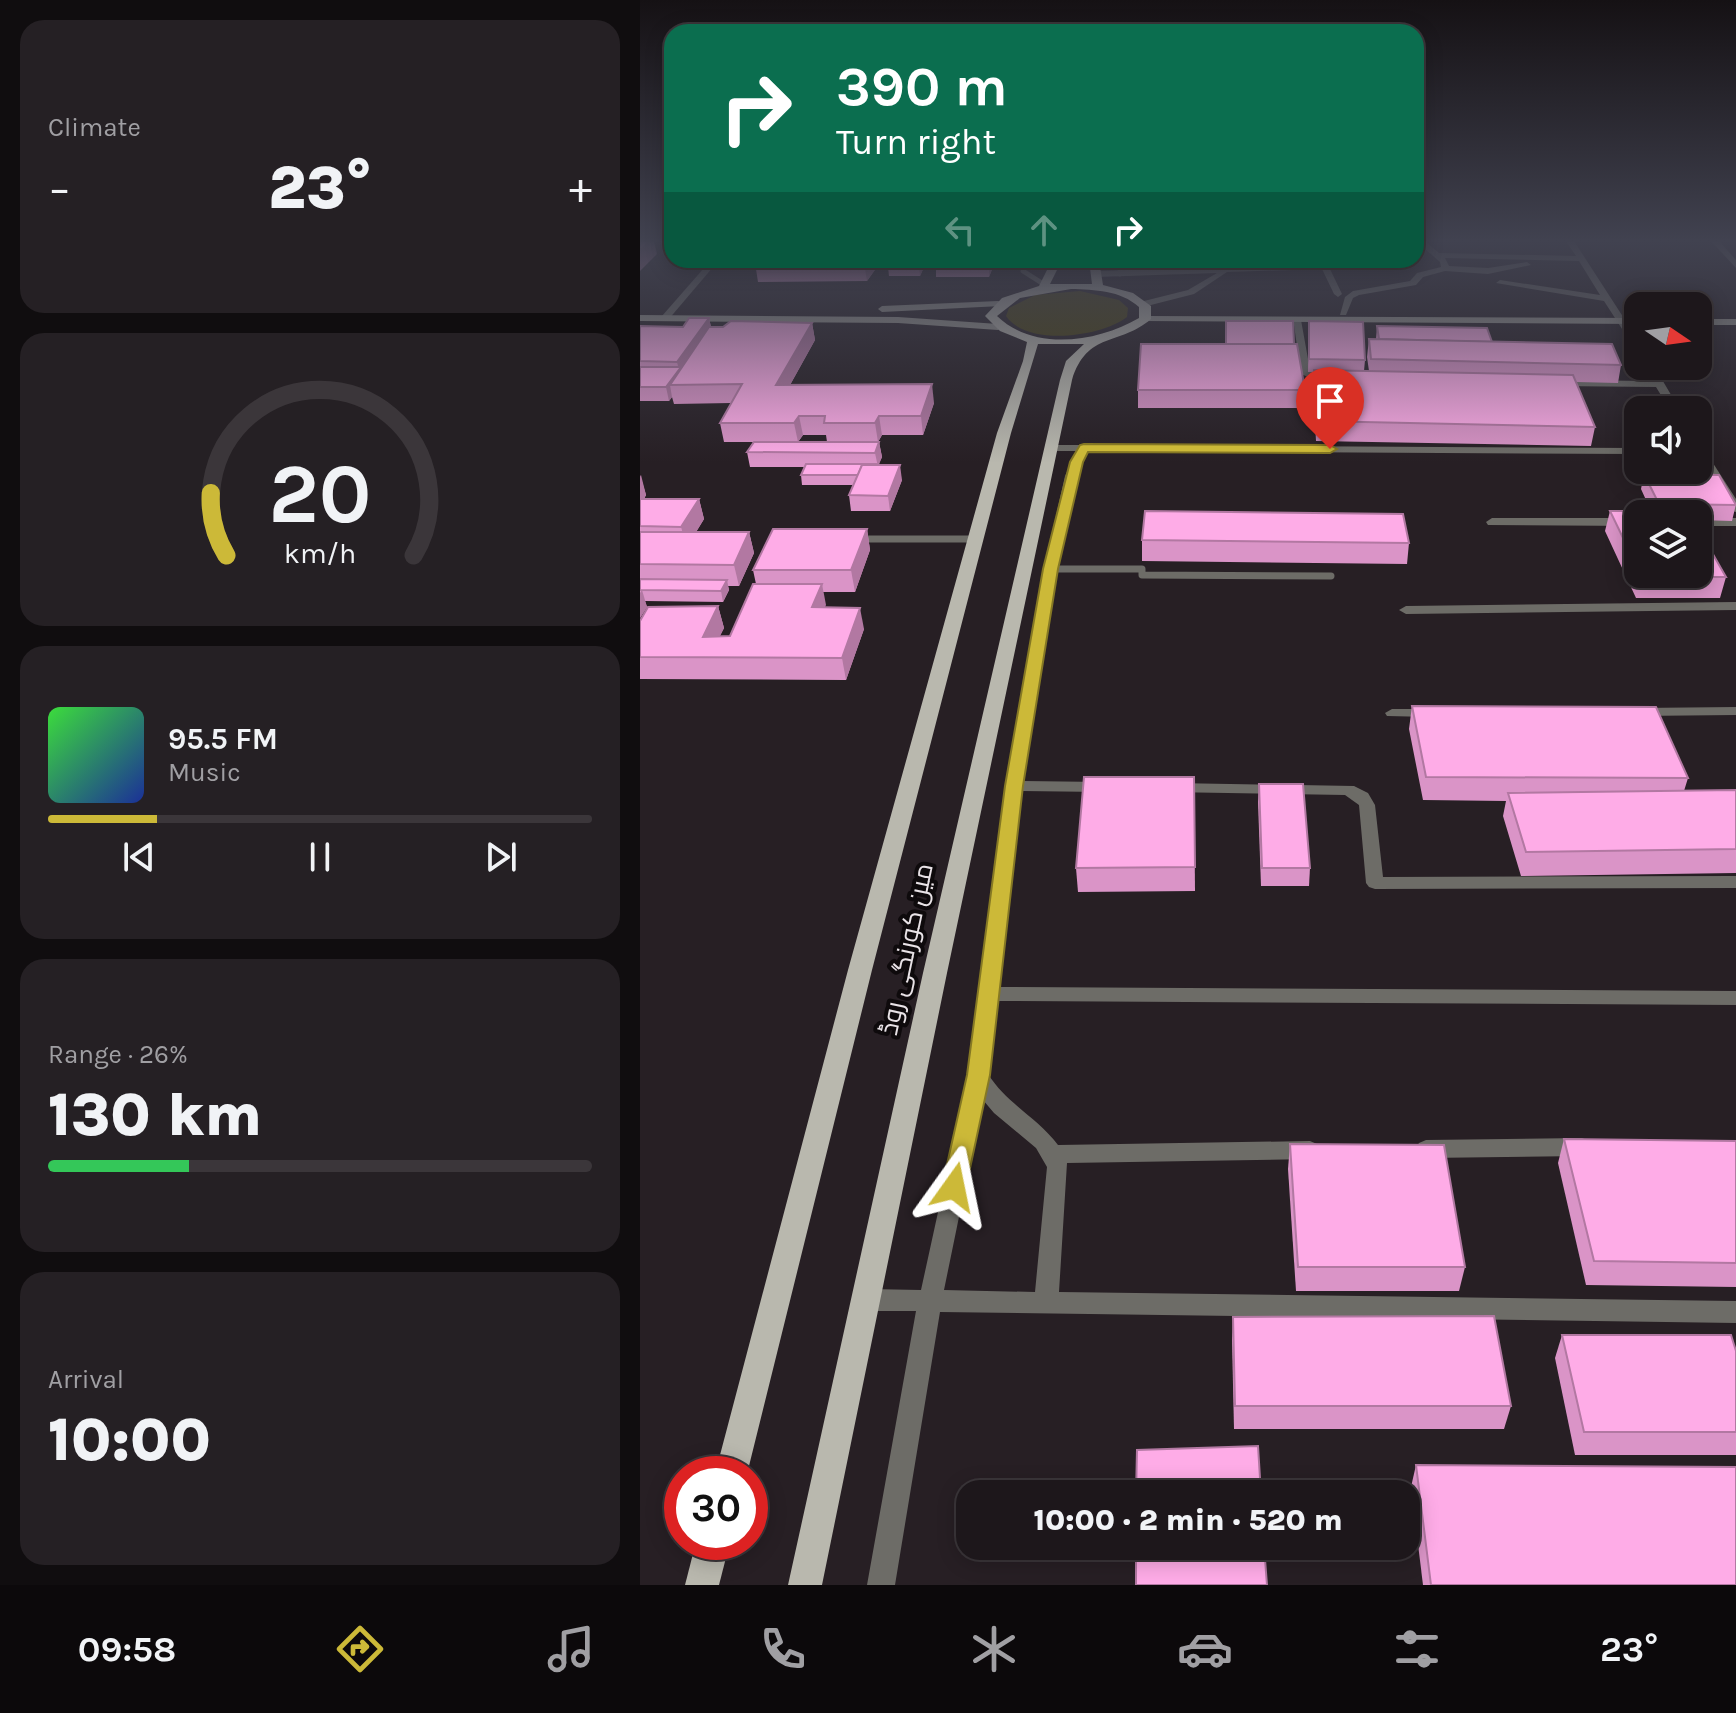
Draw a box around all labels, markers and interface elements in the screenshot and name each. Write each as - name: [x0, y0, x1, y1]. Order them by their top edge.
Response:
- text: 390 m: [836, 54, 1008, 119]
- icon: right: [704, 56, 808, 160]
- text: Climate: [48, 112, 141, 143]
- text: Turn right: [836, 121, 996, 163]
- text: 23°: [268, 153, 372, 223]
- text: −: [48, 163, 71, 214]
- text: +: [569, 163, 592, 214]
- icon: left: [938, 208, 982, 252]
- icon: ahead: [1022, 208, 1066, 252]
- icon: right: [1106, 208, 1150, 252]
- north arrow: [1624, 292, 1712, 380]
- map controls: [1624, 292, 1712, 588]
- pin: [1296, 367, 1364, 449]
- icon: arrive: [1308, 379, 1352, 423]
- button: sound: [1624, 396, 1712, 484]
- text: 20: [269, 445, 371, 542]
- button: layers: [1624, 500, 1712, 588]
- text: km/h: [284, 537, 356, 570]
- text: 95.5 FM: [168, 721, 278, 757]
- text: Music: [168, 757, 241, 788]
- icon: previous: [117, 835, 161, 879]
- icon: pause: [298, 835, 342, 879]
- icon: next: [479, 835, 523, 879]
- street label: مین کورنگی روڈ: [873, 860, 940, 1038]
- text: Range · 26%: [48, 1039, 188, 1070]
- text: 130 km: [48, 1080, 262, 1150]
- position arrow: [912, 1145, 996, 1229]
- text: Arrival: [48, 1364, 124, 1395]
- text: 10:00: [48, 1405, 211, 1475]
- speed limit sign: 30: [664, 1456, 768, 1560]
- text: 10:00 · 2 min · 520 m: [1033, 1502, 1343, 1538]
- icon: directions: [332, 1621, 388, 1677]
- icon: music: [543, 1621, 599, 1677]
- icon: phone: [755, 1621, 811, 1677]
- icon: climate: [966, 1621, 1022, 1677]
- icon: car: [1177, 1621, 1233, 1677]
- icon: filters: [1389, 1621, 1445, 1677]
- text: 09:58: [78, 1628, 176, 1670]
- text: 23°: [1600, 1628, 1658, 1670]

